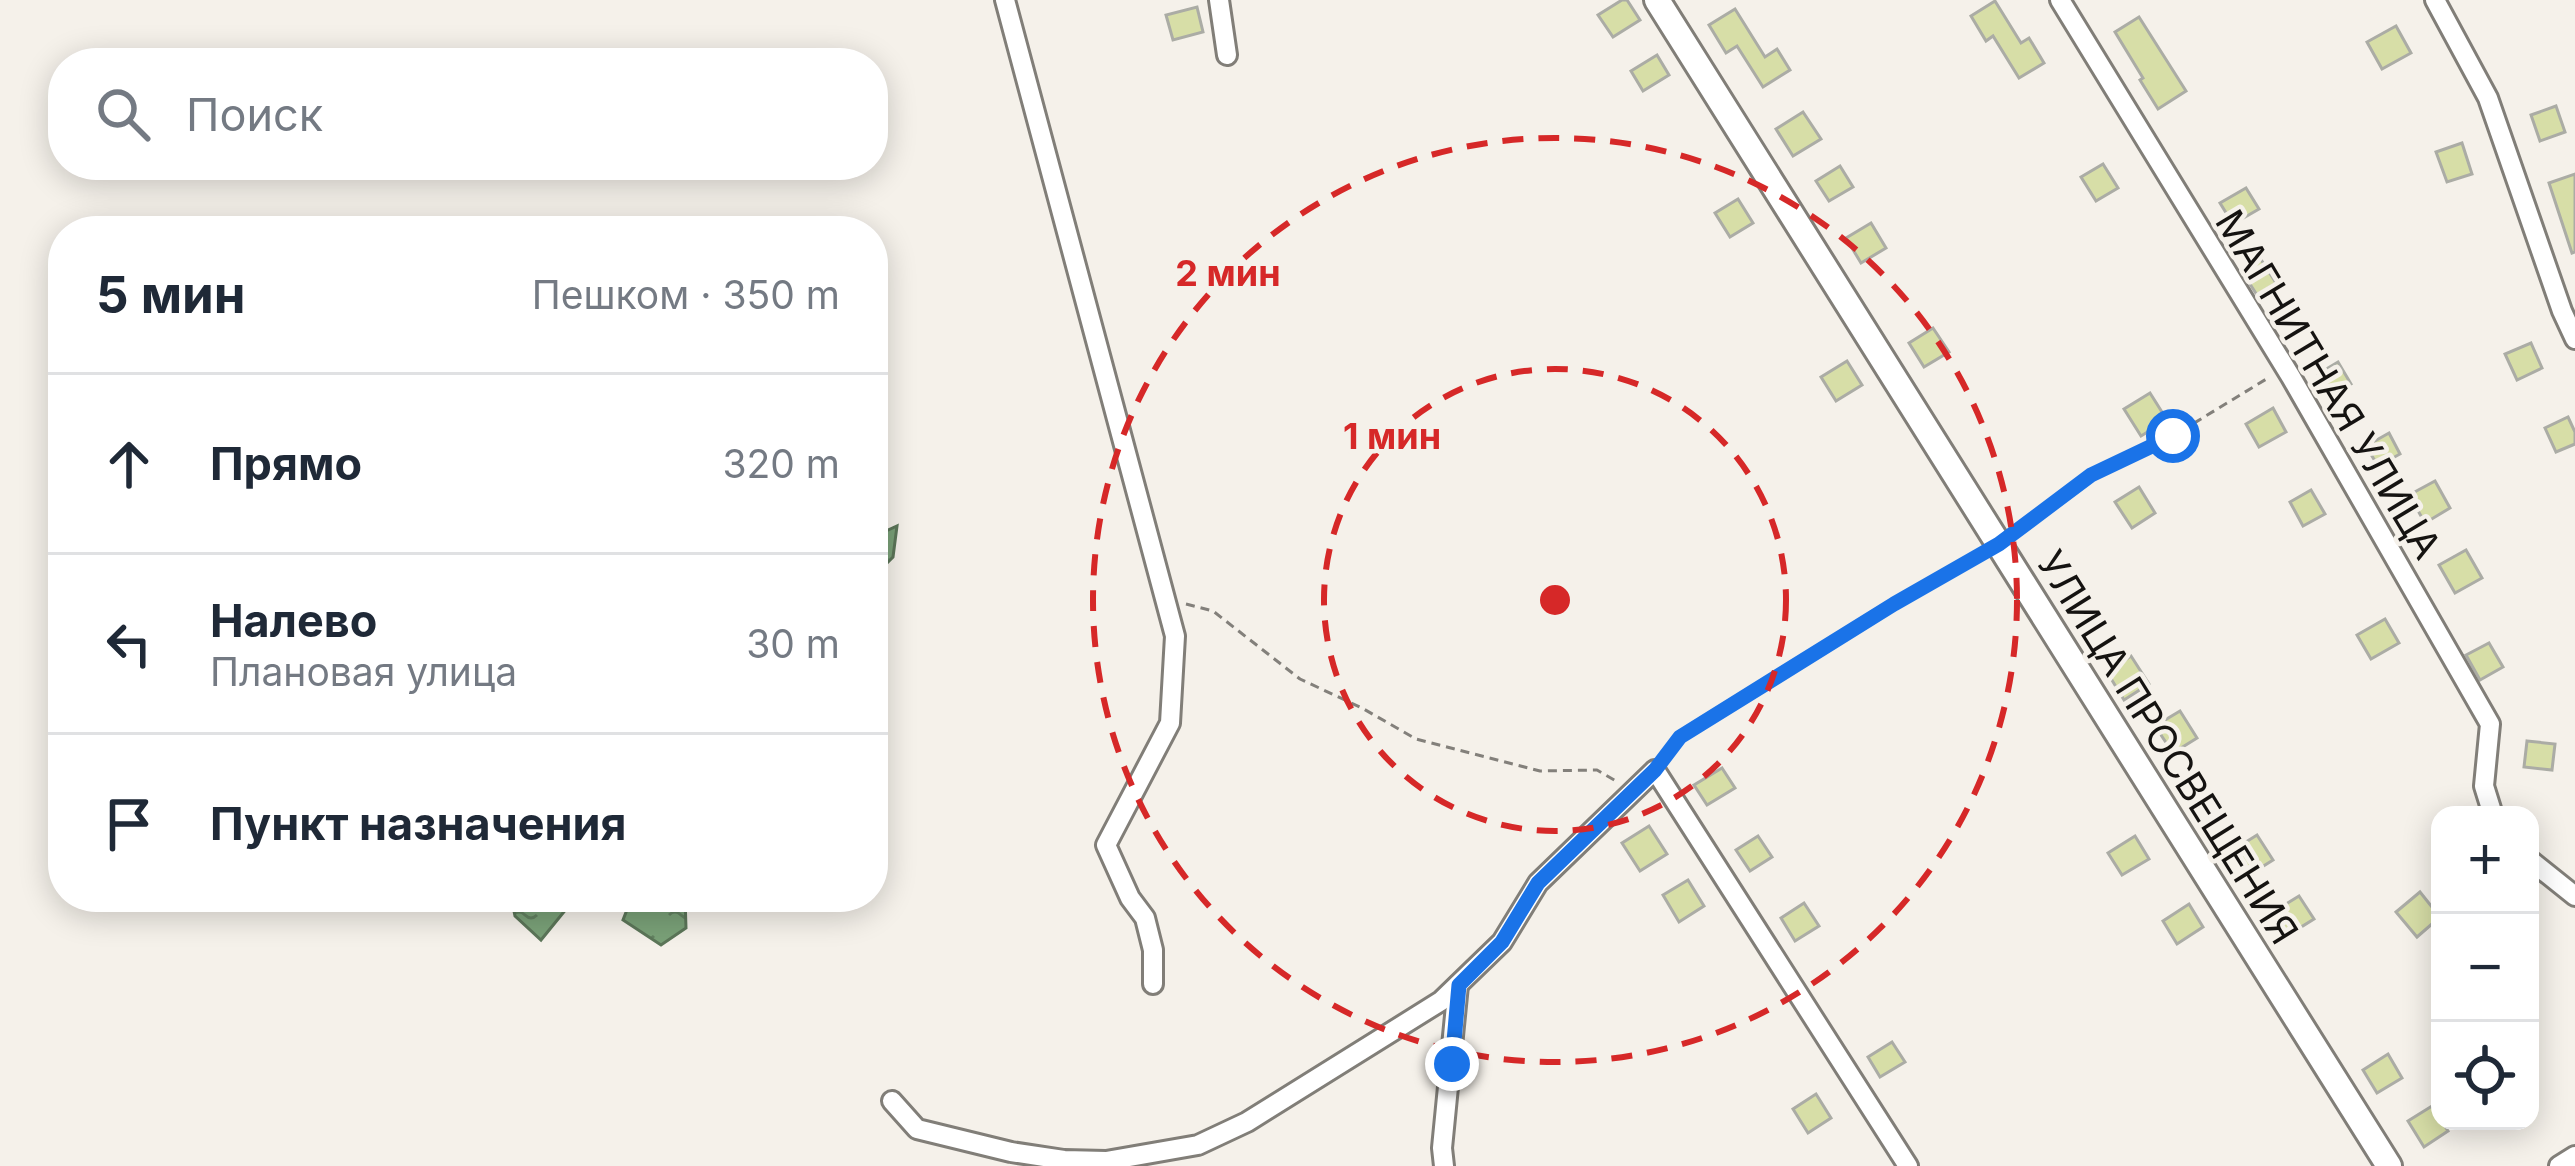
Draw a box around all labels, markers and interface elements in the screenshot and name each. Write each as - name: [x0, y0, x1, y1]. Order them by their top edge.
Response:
- search box: [48, 48, 888, 180]
- icon: search: [90, 81, 156, 147]
- text: Поиск: [186, 87, 323, 142]
- street label: МАГНИТНАЯ УЛИЦА: [2206, 201, 2452, 567]
- text: 2 мин: [1175, 251, 1281, 295]
- text: 5 мин: [96, 264, 246, 325]
- text: Пешком · 350 m: [532, 271, 840, 318]
- route start: [2146, 409, 2200, 463]
- text: 1 мин: [1343, 414, 1441, 458]
- icon: ahead: [96, 431, 162, 497]
- text: Прямо: [210, 436, 362, 491]
- text: 320 m: [722, 440, 840, 487]
- street label: УЛИЦА ПРОСВЕЩЕНИЯ: [2028, 542, 2308, 952]
- centre of rings: [1534, 579, 1576, 621]
- text: Налево: [210, 593, 377, 648]
- icon: left: [96, 611, 162, 677]
- text: 30 m: [746, 620, 840, 667]
- text: Плановая улица: [210, 648, 517, 695]
- icon: arrive: [96, 791, 162, 857]
- text: Пункт назначения: [210, 796, 627, 851]
- map controls: [2431, 806, 2539, 1130]
- button: +: [2431, 806, 2539, 914]
- button: −: [2431, 914, 2539, 1022]
- button: locate: [2431, 1022, 2539, 1130]
- route end: [1425, 1037, 1479, 1091]

